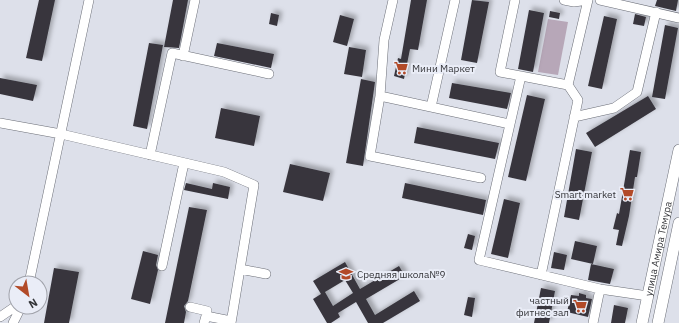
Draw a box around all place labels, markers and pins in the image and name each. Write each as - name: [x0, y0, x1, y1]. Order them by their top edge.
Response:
- supermarket icon: Мини Маркет: [393, 60, 409, 76]
- place label: Мини Маркет: [412, 62, 475, 75]
- supermarket icon: Smart market: [619, 186, 635, 202]
- place label: Smart market: [555, 188, 616, 201]
- school or university icon: Средняя школа№9: [338, 266, 354, 282]
- place label: Средняя школа№9: [357, 268, 446, 281]
- place label: частный фитнес зал: [516, 294, 569, 319]
- supermarket icon: частный фитнес зал: [572, 298, 588, 314]

